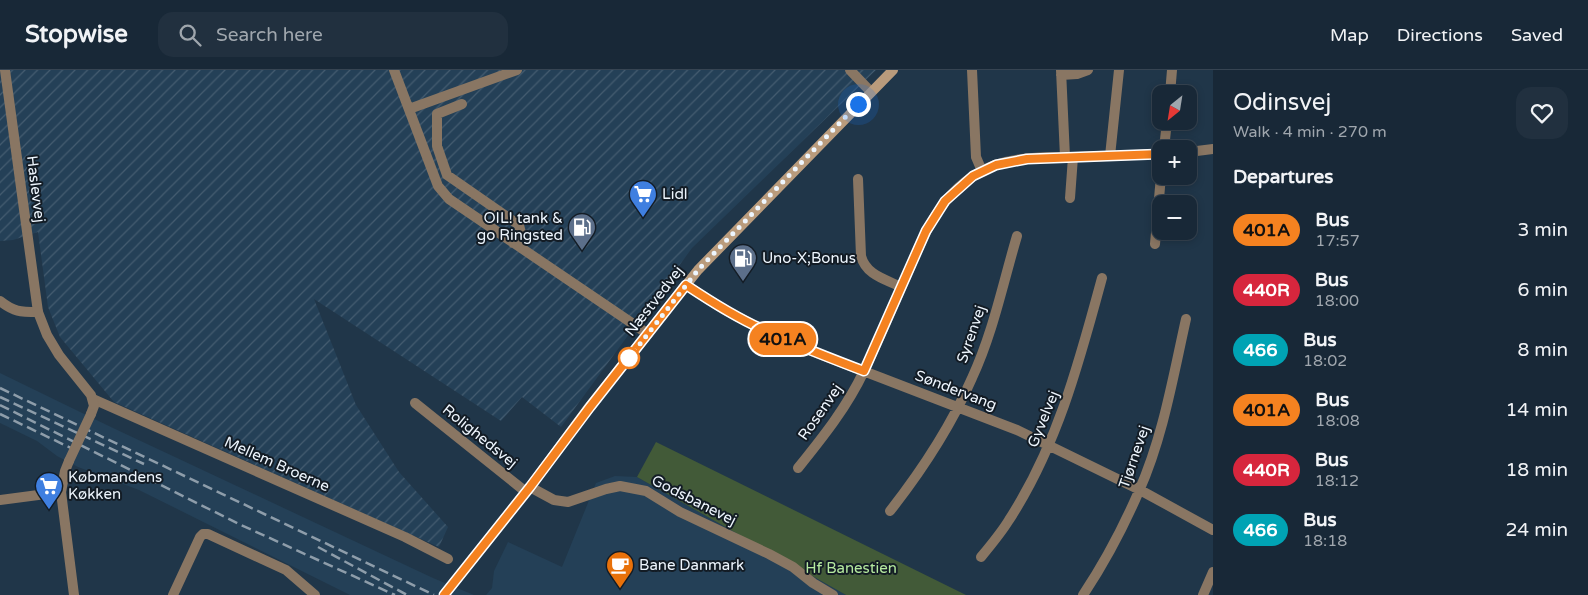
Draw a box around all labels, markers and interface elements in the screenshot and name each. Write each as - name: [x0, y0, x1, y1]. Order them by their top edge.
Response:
- search box: [158, 12, 508, 57]
- text: Stopwise: [25, 20, 128, 49]
- icon: search: [176, 21, 204, 49]
- text: Search here: [216, 24, 323, 46]
- text: Map: [1330, 24, 1369, 46]
- text: Directions: [1397, 24, 1483, 46]
- text: Saved: [1511, 24, 1563, 46]
- north arrow: [1152, 85, 1198, 130]
- map controls: [1152, 85, 1197, 240]
- button: heart: [1516, 87, 1568, 139]
- text: Odinsvej: [1233, 88, 1331, 117]
- your location: [846, 92, 871, 117]
- text: Walk · 4 min · 270 m: [1233, 122, 1387, 142]
- button: +: [1152, 140, 1197, 185]
- street label: Haslevvej: [23, 155, 49, 223]
- text: Departures: [1233, 166, 1333, 188]
- supermarket icon: Lidl: [628, 179, 658, 218]
- place label: Lidl: [662, 185, 688, 203]
- button: −: [1152, 195, 1197, 240]
- place label: OIL! tank & go Ringsted: [477, 209, 563, 244]
- text: Bus: [1315, 209, 1349, 231]
- fuel station icon: OIL! tank & go Ringsted: [567, 212, 597, 251]
- text: 401A: [1243, 219, 1290, 241]
- text: 3 min: [1517, 219, 1568, 241]
- text: 17:57: [1315, 231, 1360, 251]
- fuel station icon: Uno-X;Bonus: [728, 243, 758, 282]
- place label: Uno-X;Bonus: [762, 249, 856, 267]
- street label: Næstvedvej: [621, 262, 687, 340]
- text: Bus: [1315, 269, 1348, 291]
- text: 440R: [1243, 279, 1290, 301]
- text: 6 min: [1517, 279, 1568, 301]
- text: 18:00: [1315, 291, 1359, 311]
- street label: Syrenvej: [953, 303, 989, 365]
- line badge: 401A: [748, 323, 818, 355]
- text: 401A: [759, 328, 807, 350]
- text: Bus: [1303, 329, 1337, 351]
- text: 466: [1244, 339, 1277, 361]
- text: 8 min: [1517, 339, 1568, 361]
- unlabelled marker: [618, 347, 640, 369]
- text: 18:02: [1303, 351, 1347, 371]
- street label: Søndervang: [913, 366, 999, 414]
- street label: Rosenvej: [794, 380, 846, 444]
- street label: Gyvelvej: [1023, 388, 1063, 450]
- text: Bus: [1315, 389, 1349, 411]
- text: 401A: [1243, 399, 1290, 421]
- text: 14 min: [1505, 399, 1568, 421]
- street label: Rolighedsvej: [439, 400, 521, 472]
- text: 18:08: [1315, 411, 1360, 431]
- street label: Tjørnevej: [1115, 423, 1153, 491]
- street label: Mellem Broerne: [222, 433, 332, 495]
- text: Bus: [1315, 449, 1348, 471]
- text: 440R: [1243, 459, 1290, 481]
- text: 18 min: [1505, 459, 1568, 481]
- place label: Købmandens Køkken: [68, 468, 162, 503]
- supermarket icon: Købmandens Køkken: [34, 471, 64, 510]
- street label: Godsbanevej: [649, 471, 739, 529]
- text: 18:12: [1315, 471, 1359, 491]
- text: Bus: [1303, 509, 1337, 531]
- text: 466: [1244, 519, 1277, 541]
- text: 24 min: [1505, 519, 1568, 541]
- text: 18:18: [1303, 531, 1347, 551]
- cafe icon: Bane Danmark: [605, 550, 635, 589]
- place label: Bane Danmark: [639, 556, 744, 574]
- park label: Hf Banestien: [805, 559, 897, 577]

